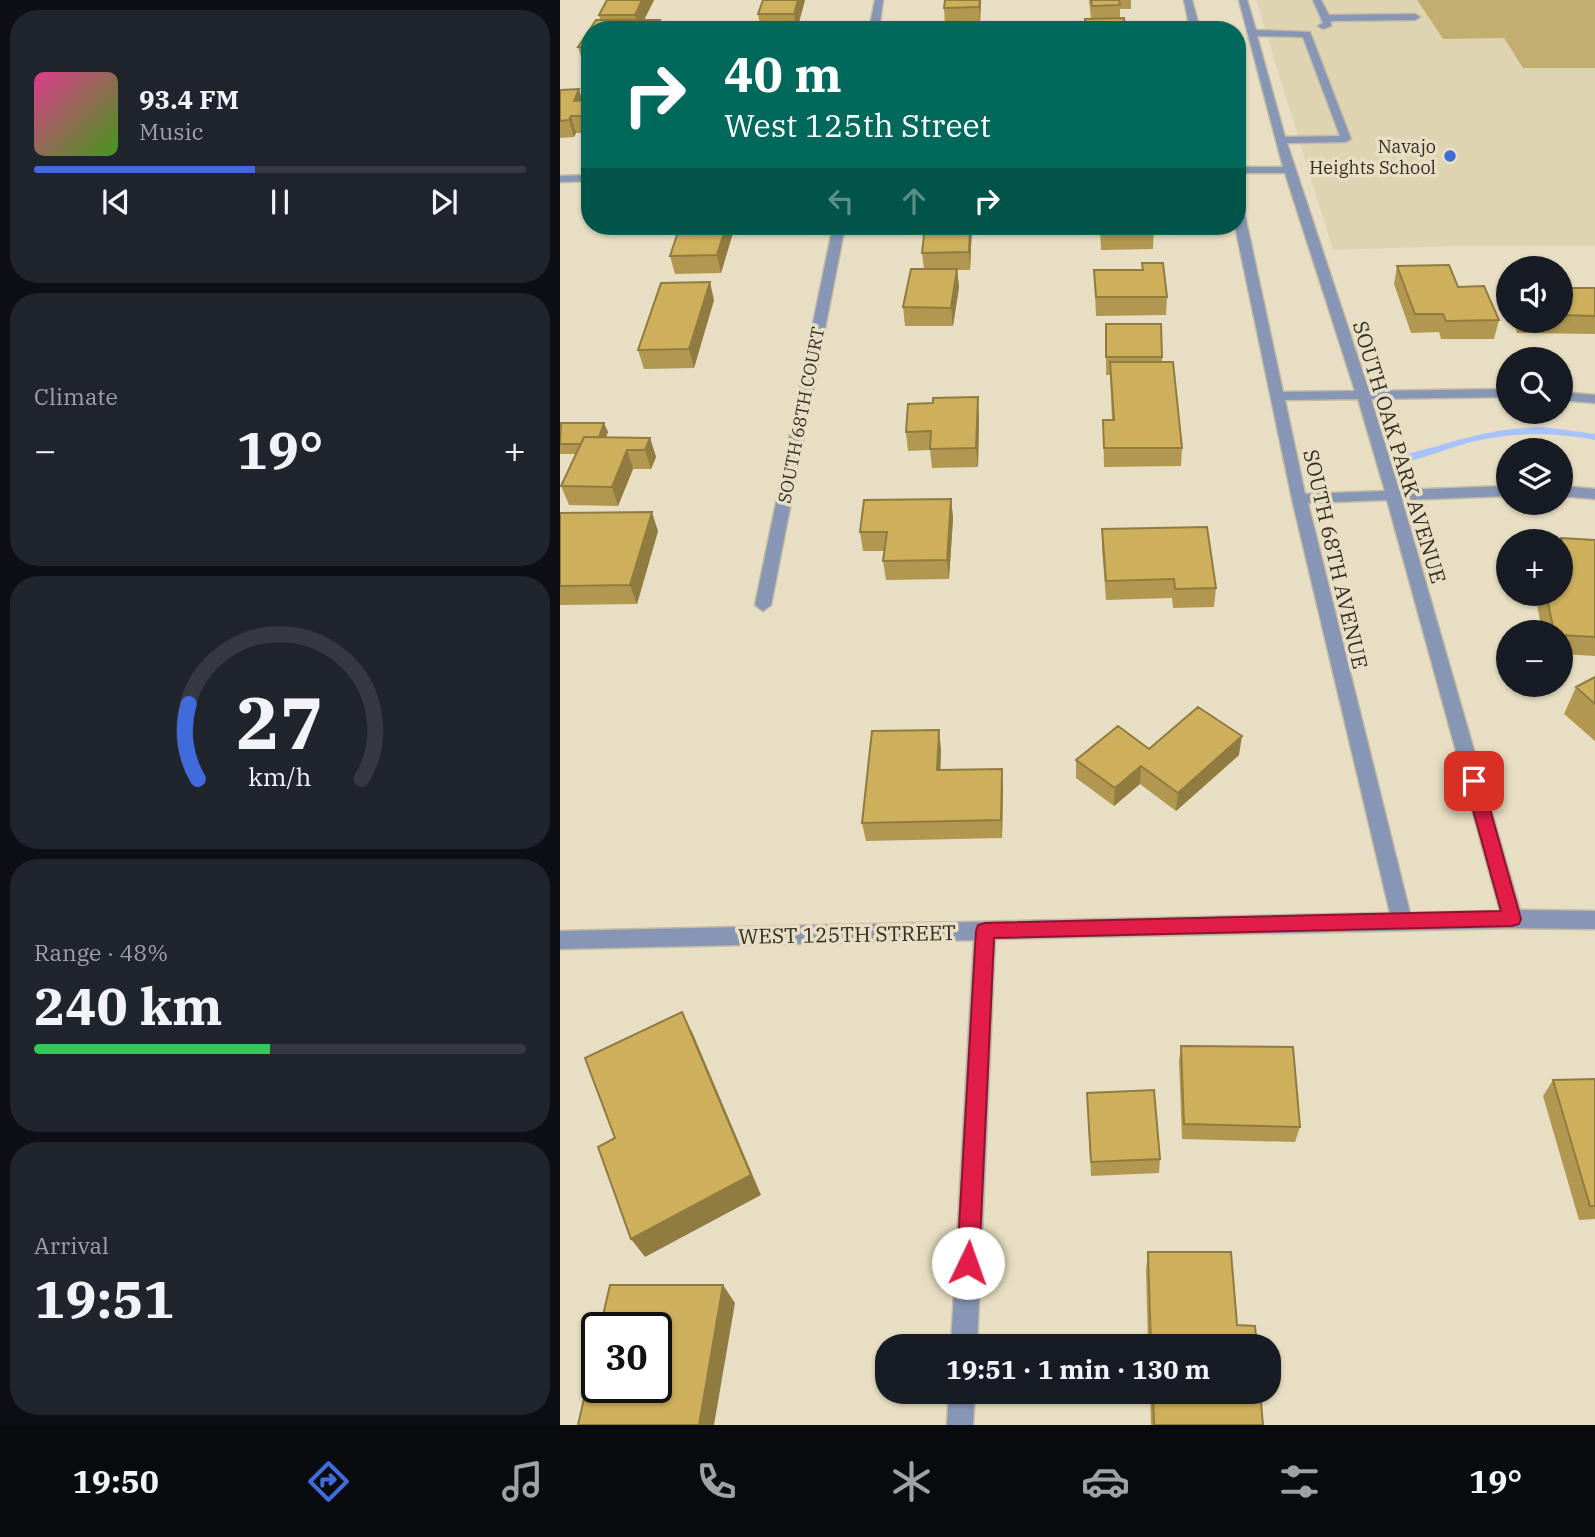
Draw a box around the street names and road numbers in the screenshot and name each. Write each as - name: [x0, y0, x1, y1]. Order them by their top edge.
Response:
- street label: SOUTH OAK PARK AVENUE: [1347, 317, 1453, 587]
- street label: SOUTH 68TH COURT: [773, 324, 829, 505]
- street label: SOUTH 68TH AVENUE: [1297, 447, 1375, 671]
- street label: WEST 125TH STREET: [738, 918, 956, 950]

